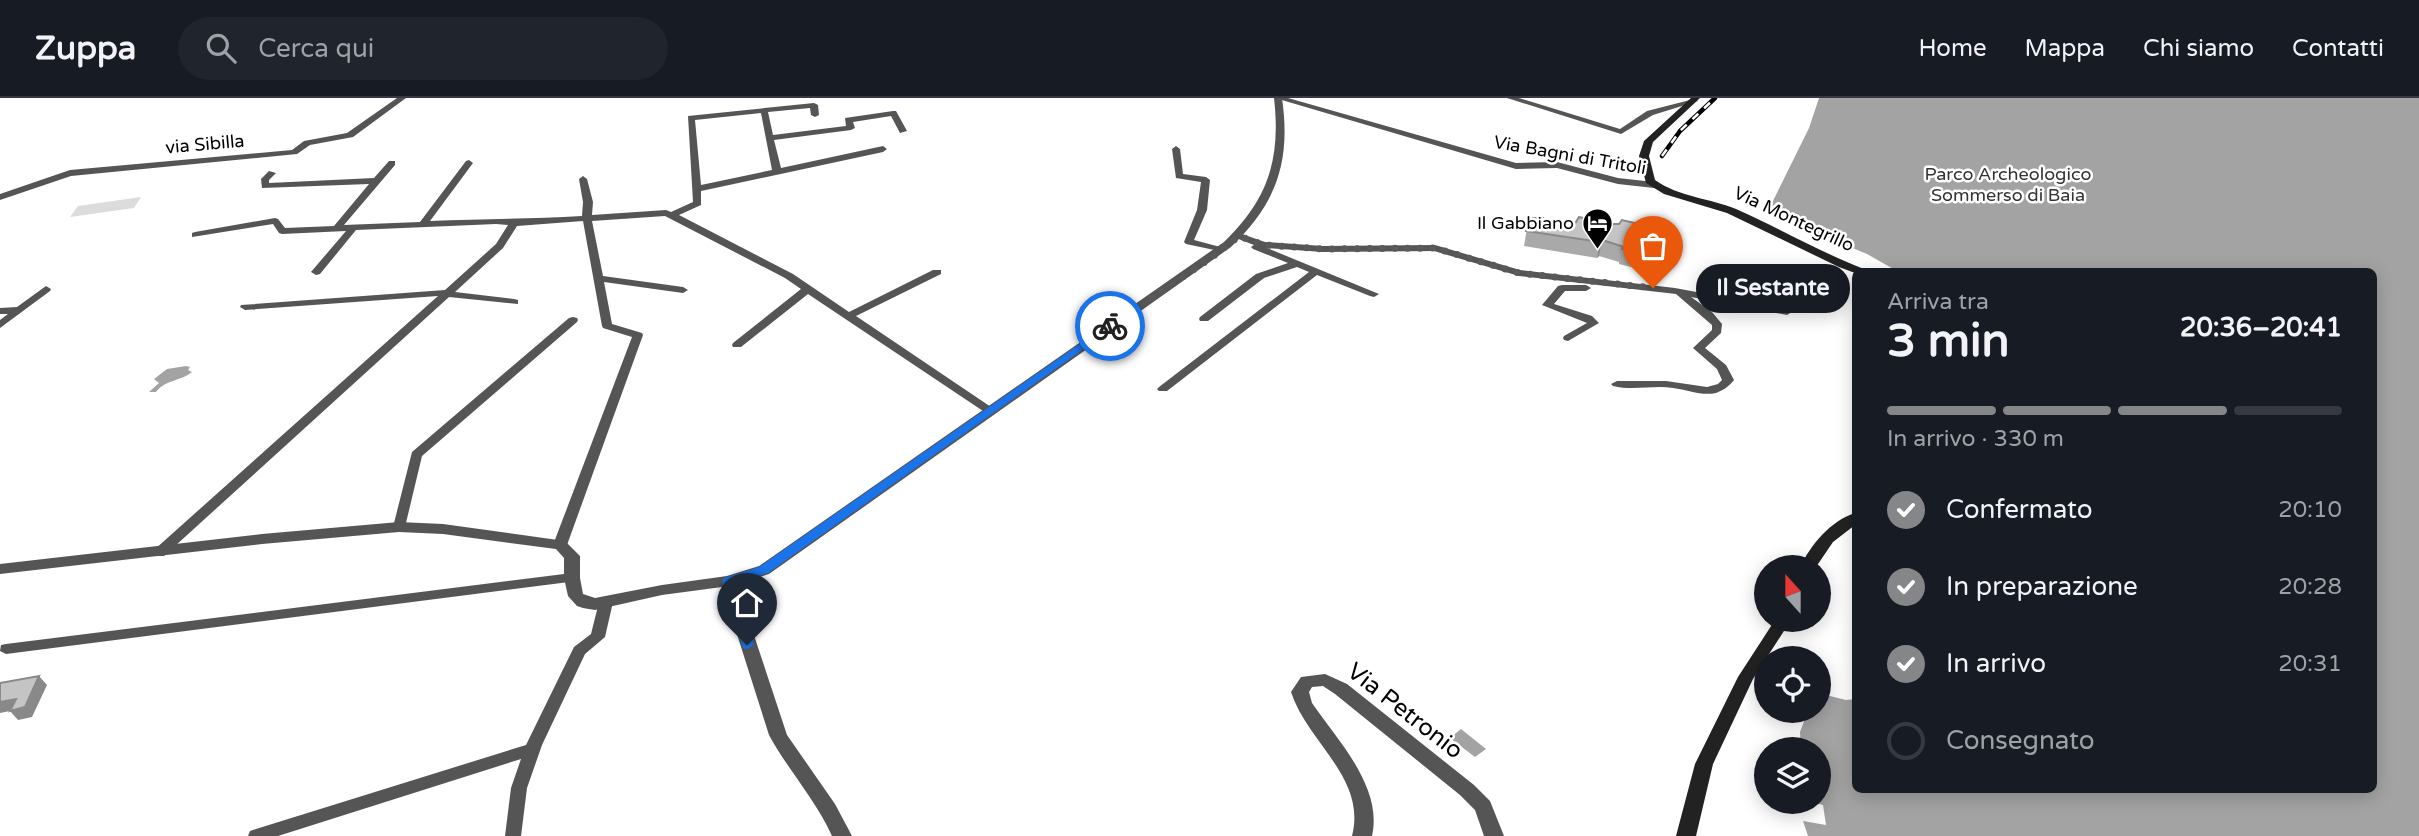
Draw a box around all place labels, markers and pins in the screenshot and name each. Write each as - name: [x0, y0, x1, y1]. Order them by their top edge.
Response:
- hotel icon: Il Gabbiano: [1580, 206, 1614, 250]
- place label: Il Gabbiano: [1477, 212, 1574, 234]
- pin: [1623, 216, 1683, 288]
- callout: Il Sestante: [1695, 264, 1849, 312]
- pin: [717, 573, 777, 645]

